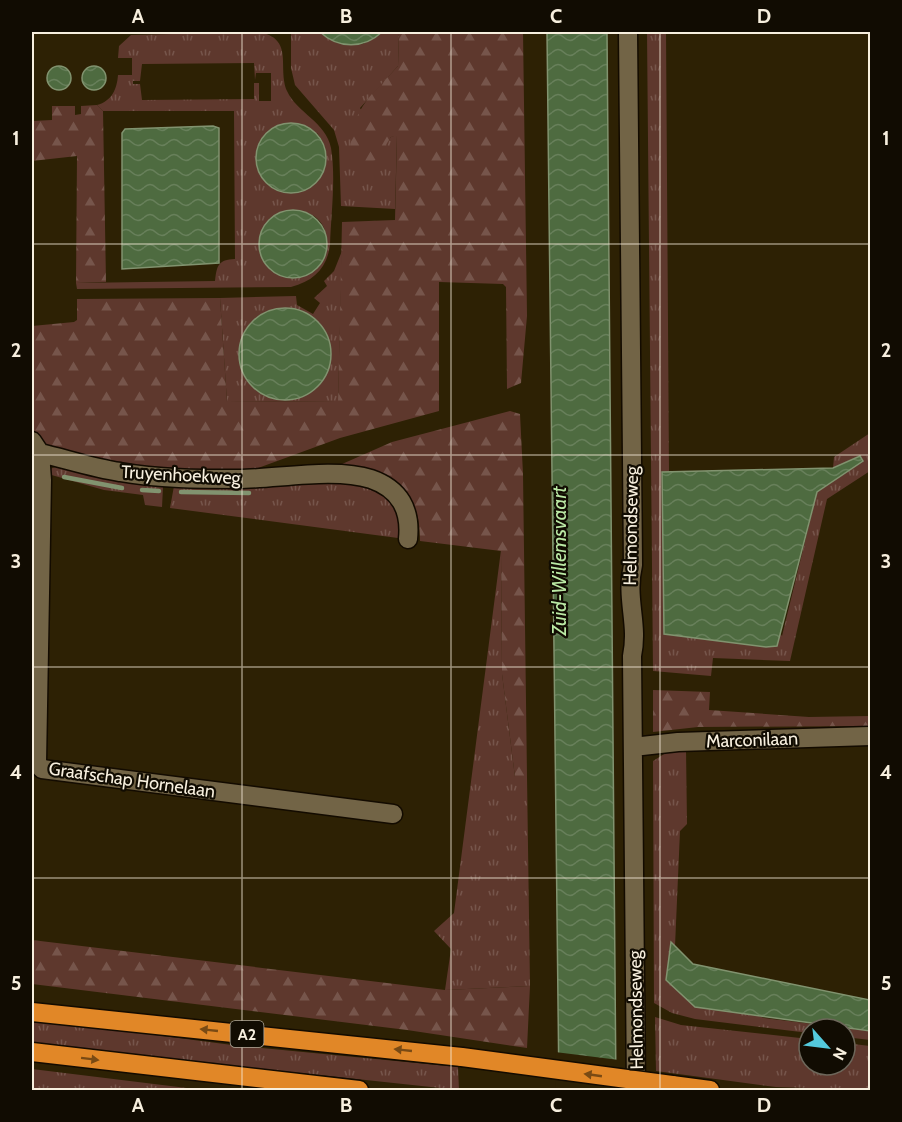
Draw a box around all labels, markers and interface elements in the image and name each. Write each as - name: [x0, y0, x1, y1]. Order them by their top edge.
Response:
- text: A: [132, 4, 145, 28]
- text: B: [340, 4, 352, 28]
- text: C: [550, 4, 562, 28]
- text: D: [757, 4, 771, 28]
- text: 1: [12, 126, 20, 150]
- text: 1: [882, 126, 890, 150]
- text: 2: [11, 338, 21, 362]
- text: 2: [881, 338, 891, 362]
- street label: Truyenhoekweg: [121, 461, 242, 489]
- street label: Helmondseweg: [619, 465, 643, 586]
- water label: Zuid-Willemsvaart: [547, 485, 571, 637]
- text: 3: [11, 549, 21, 573]
- text: 3: [881, 549, 891, 573]
- street label: Marconilaan: [706, 727, 798, 753]
- street label: Graafschap Hornelaan: [47, 757, 217, 803]
- text: 4: [10, 760, 22, 784]
- text: 4: [880, 760, 892, 784]
- street label: Helmondseweg: [624, 949, 648, 1070]
- text: 5: [11, 971, 21, 995]
- text: 5: [881, 971, 891, 995]
- north arrow: [797, 1017, 857, 1077]
- road number: A2: [230, 1021, 264, 1047]
- one-way arrow: [200, 1025, 219, 1035]
- text: N: [829, 1044, 851, 1063]
- one-way arrow: [394, 1046, 413, 1055]
- one-way arrow: [80, 1054, 99, 1064]
- one-way arrow: [583, 1070, 602, 1079]
- text: A: [132, 1093, 145, 1117]
- text: B: [340, 1093, 352, 1117]
- text: C: [550, 1093, 562, 1117]
- text: D: [757, 1093, 771, 1117]

